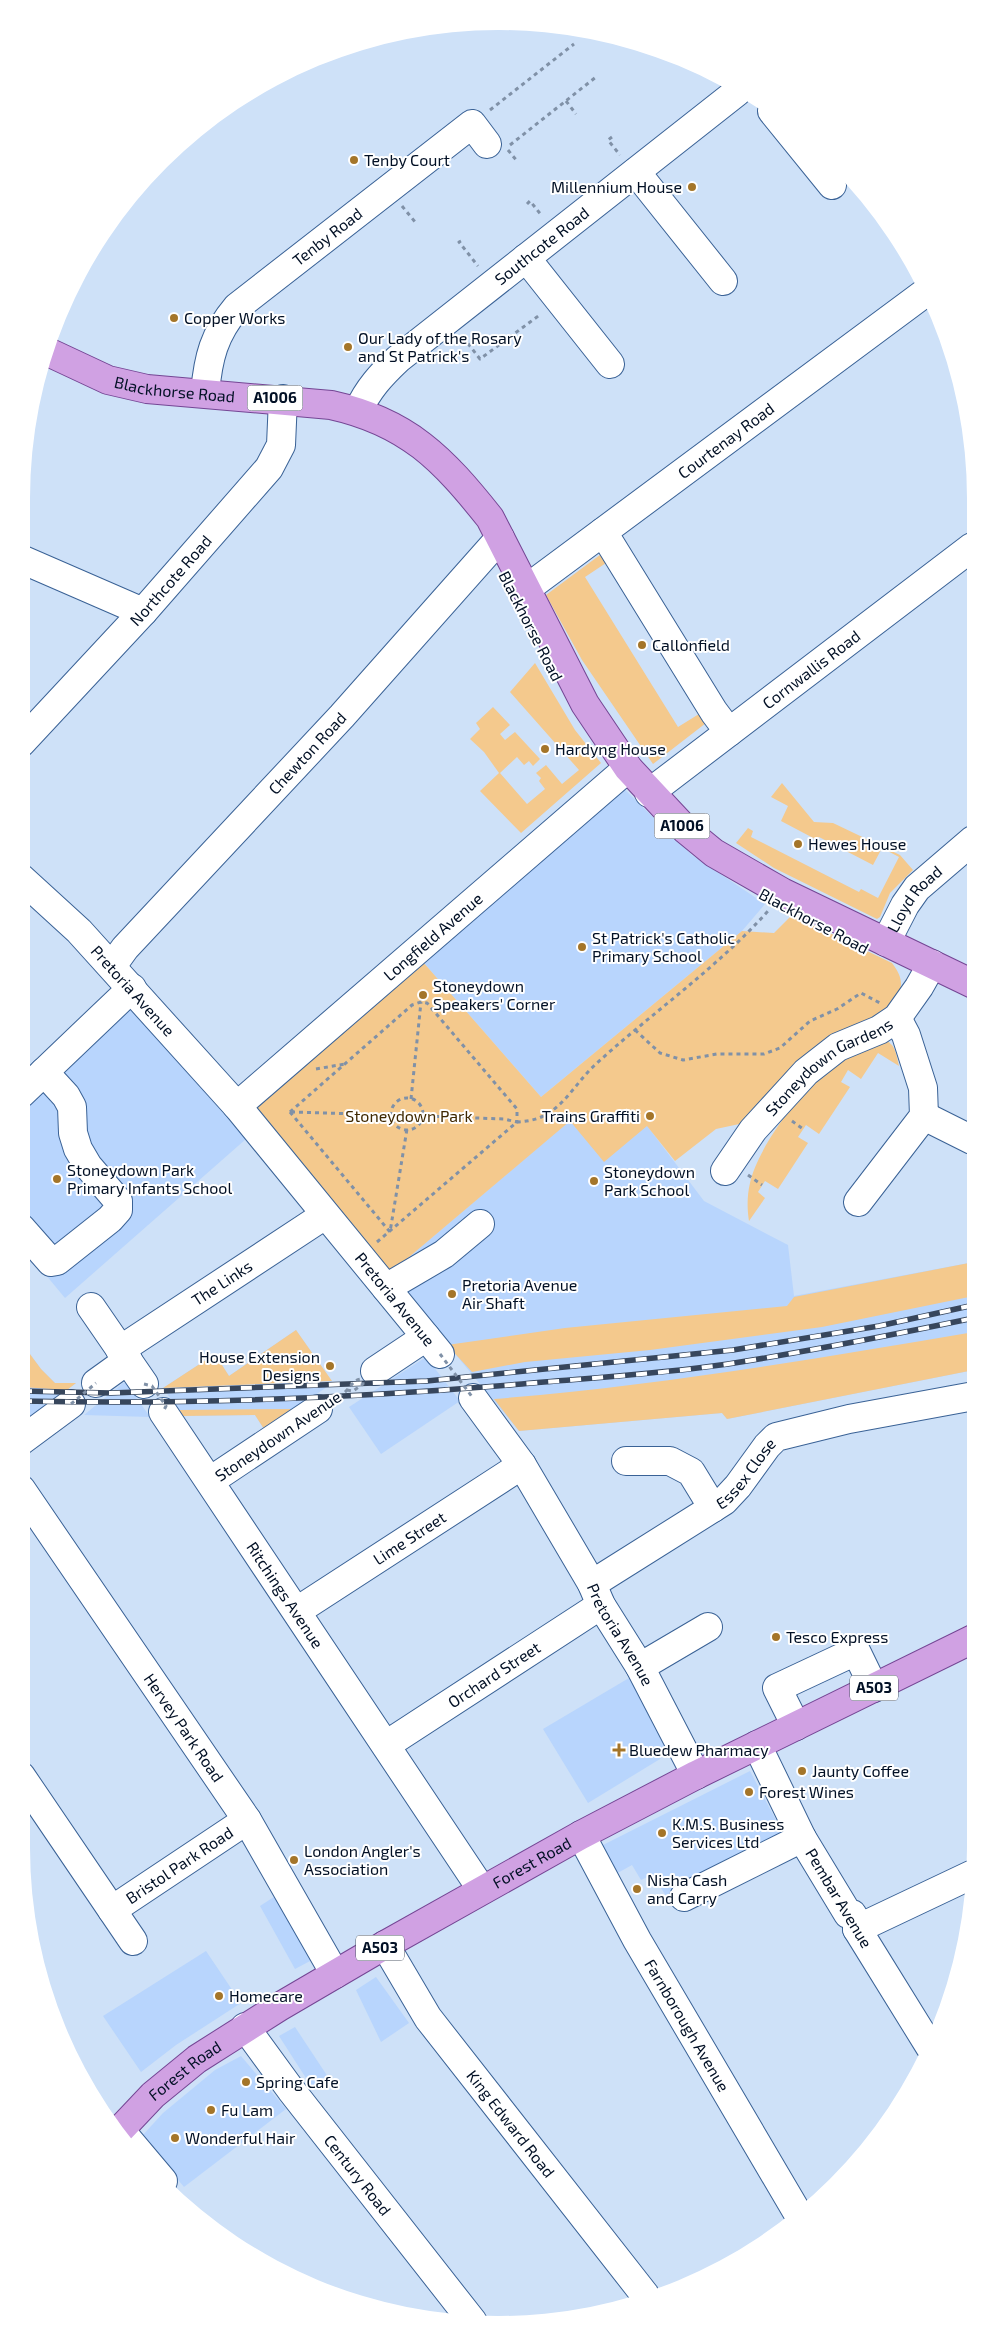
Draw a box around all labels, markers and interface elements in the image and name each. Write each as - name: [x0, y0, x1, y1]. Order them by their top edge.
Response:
- place label: Tenby Court: [364, 150, 450, 169]
- marker: Tenby Court: [348, 154, 360, 166]
- place label: Millennium House: [551, 177, 682, 196]
- marker: Millennium House: [686, 181, 698, 193]
- street label: Tenby Road: [288, 203, 366, 269]
- street label: Southcote Road: [491, 203, 592, 288]
- place label: Copper Works: [184, 308, 285, 327]
- marker: Copper Works: [168, 312, 180, 324]
- place label: Our Lady of the Rosary and St Patrick's: [358, 328, 522, 365]
- marker: Our Lady of the Rosary and St Patrick's: [342, 341, 354, 353]
- street label: Blackhorse Road: [113, 372, 236, 406]
- road number: A1006: [248, 386, 302, 410]
- street label: Courtenay Road: [674, 398, 778, 482]
- street label: Northcote Road: [125, 531, 215, 629]
- street label: Blackhorse Road: [495, 567, 567, 684]
- street label: Cornwallis Road: [758, 626, 864, 712]
- place label: Callonfield: [652, 635, 730, 654]
- marker: Callonfield: [636, 639, 648, 651]
- street label: Chewton Road: [264, 708, 350, 798]
- place label: Hardyng House: [555, 739, 666, 758]
- marker: Hardyng House: [539, 743, 551, 755]
- road number: A1006: [654, 814, 710, 838]
- place label: Hewes House: [808, 834, 906, 853]
- marker: Hewes House: [792, 838, 804, 850]
- street label: Lloyd Road: [883, 861, 945, 935]
- street label: Blackhorse Road: [756, 884, 872, 957]
- street label: Longfield Avenue: [379, 888, 486, 984]
- place label: St Patrick's Catholic Primary School: [592, 928, 735, 965]
- street label: Pretoria Avenue: [88, 941, 179, 1040]
- marker: St Patrick's Catholic Primary School: [576, 941, 588, 953]
- place label: Stoneydown Speakers' Corner: [433, 976, 556, 1013]
- marker: Stoneydown Speakers' Corner: [417, 989, 429, 1001]
- street label: Stoneydown Gardens: [761, 1014, 896, 1119]
- park label: Stoneydown Park: [345, 1106, 473, 1125]
- place label: Trains Graffiti: [542, 1106, 640, 1125]
- marker: Trains Graffiti: [644, 1110, 656, 1122]
- place label: Stoneydown Park Primary Infants School: [67, 1160, 232, 1197]
- place label: Stoneydown Park School: [604, 1162, 695, 1199]
- marker: Stoneydown Park Primary Infants School: [51, 1173, 63, 1185]
- marker: Stoneydown Park School: [588, 1175, 600, 1187]
- street label: Pretoria Avenue: [352, 1248, 439, 1350]
- street label: The Links: [188, 1256, 255, 1309]
- place label: Pretoria Avenue Air Shaft: [462, 1275, 577, 1312]
- marker: Pretoria Avenue Air Shaft: [446, 1288, 458, 1300]
- place label: House Extension Designs: [199, 1347, 320, 1384]
- marker: House Extension Designs: [324, 1360, 336, 1372]
- street label: Stoneydown Avenue: [211, 1386, 344, 1485]
- street label: Essex Close: [712, 1433, 779, 1513]
- street label: Lime Street: [369, 1507, 449, 1568]
- street label: Ritchings Avenue: [243, 1538, 328, 1652]
- street label: Pretoria Avenue: [584, 1580, 658, 1689]
- place label: Tesco Express: [786, 1627, 888, 1646]
- marker: Tesco Express: [770, 1631, 782, 1643]
- street label: Orchard Street: [444, 1637, 544, 1711]
- street label: Hervey Park Road: [141, 1669, 228, 1785]
- road number: A503: [850, 1676, 898, 1700]
- place label: Bluedew Pharmacy: [629, 1740, 769, 1759]
- marker: Bluedew Pharmacy: [613, 1744, 625, 1756]
- place label: Jaunty Coffee: [812, 1761, 909, 1780]
- marker: Jaunty Coffee: [796, 1765, 808, 1777]
- place label: Forest Wines: [759, 1782, 854, 1801]
- marker: Forest Wines: [743, 1786, 755, 1798]
- place label: K.M.S. Business Services Ltd: [672, 1814, 784, 1851]
- street label: Bristol Park Road: [122, 1822, 236, 1907]
- marker: K.M.S. Business Services Ltd: [656, 1827, 668, 1839]
- street label: Forest Road: [489, 1833, 574, 1892]
- place label: London Angler's Association: [304, 1841, 421, 1878]
- street label: Pembar Avenue: [802, 1845, 877, 1951]
- marker: London Angler's Association: [288, 1854, 300, 1866]
- place label: Nisha Cash and Carry: [647, 1870, 727, 1907]
- marker: Nisha Cash and Carry: [631, 1883, 643, 1895]
- road number: A503: [356, 1936, 404, 1960]
- street label: Farnborough Avenue: [641, 1955, 734, 2095]
- place label: Homecare: [229, 1986, 303, 2005]
- marker: Homecare: [213, 1990, 225, 2002]
- street label: Forest Road: [144, 2036, 224, 2104]
- street label: King Edward Road: [463, 2066, 559, 2181]
- place label: Spring Cafe: [256, 2072, 339, 2091]
- marker: Spring Cafe: [240, 2076, 252, 2088]
- place label: Fu Lam: [221, 2100, 273, 2119]
- marker: Fu Lam: [205, 2104, 217, 2116]
- place label: Wonderful Hair: [185, 2128, 296, 2147]
- street label: Century Road: [321, 2131, 396, 2219]
- marker: Wonderful Hair: [169, 2132, 181, 2144]

